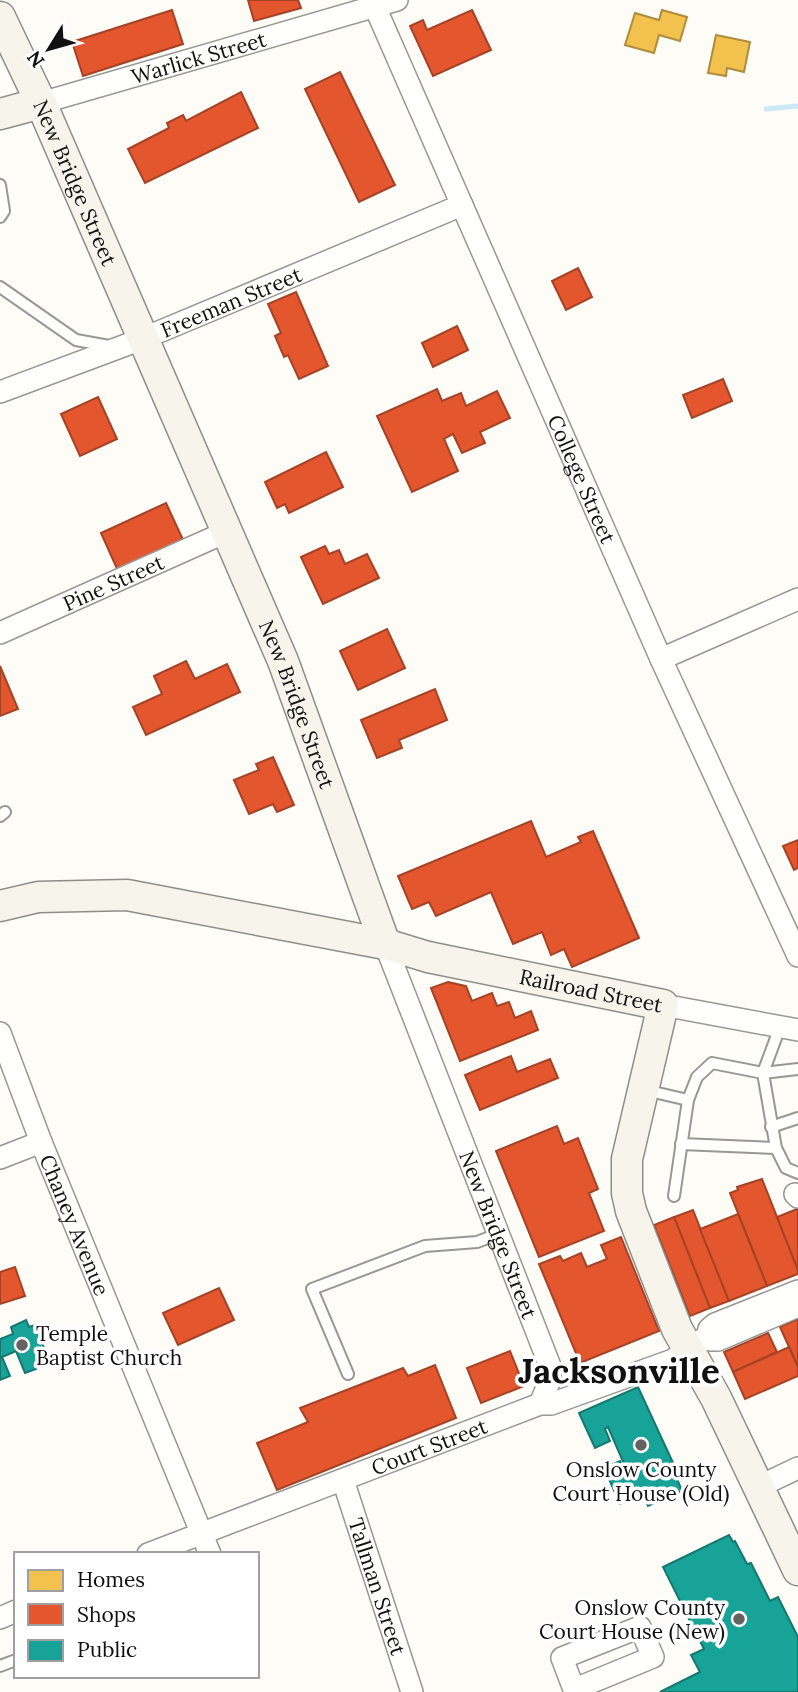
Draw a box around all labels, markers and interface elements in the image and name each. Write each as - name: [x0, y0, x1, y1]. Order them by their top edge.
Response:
- north arrow: [14, 14, 84, 84]
- street label: Warlick Street: [128, 25, 270, 90]
- text: N: [21, 46, 49, 72]
- street label: New Bridge Street: [28, 96, 124, 270]
- street label: Freeman Street: [156, 260, 306, 343]
- street label: College Street: [542, 410, 622, 548]
- street label: Pine Street: [58, 548, 169, 617]
- street label: New Bridge Street: [253, 616, 342, 793]
- street label: Railroad Street: [517, 963, 666, 1018]
- street label: New Bridge Street: [454, 1147, 544, 1323]
- street label: Chaney Avenue: [34, 1150, 116, 1299]
- place label: Temple Baptist Church: [36, 1320, 182, 1371]
- marker: Temple Baptist Church: [14, 1337, 30, 1353]
- district label: Jacksonville: [518, 1348, 720, 1393]
- street label: Court Street: [367, 1412, 492, 1481]
- marker: Onslow County Court House (Old): [633, 1437, 649, 1453]
- place label: Onslow County Court House (Old): [553, 1456, 729, 1507]
- street label: Tallman Street: [343, 1514, 413, 1659]
- legend: [14, 1552, 259, 1678]
- text: Homes: [77, 1566, 145, 1593]
- place label: Onslow County Court House (New): [539, 1594, 725, 1645]
- text: Shops: [77, 1601, 136, 1628]
- marker: Onslow County Court House (New): [731, 1611, 747, 1627]
- text: Public: [77, 1636, 137, 1663]

